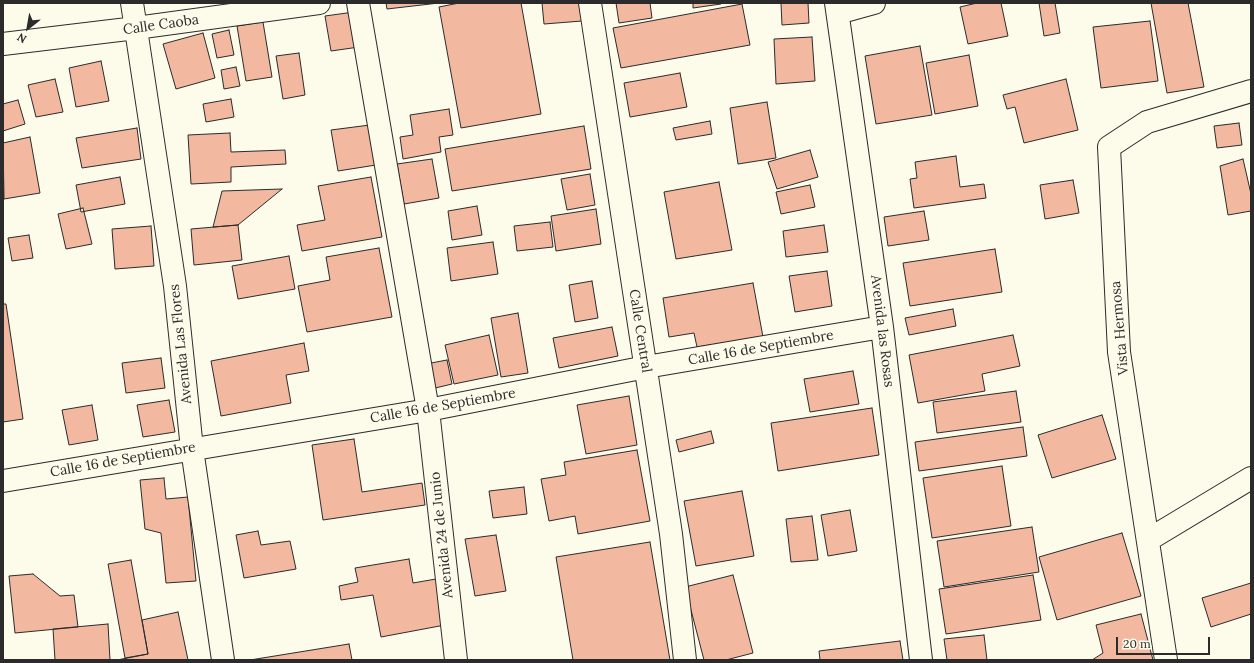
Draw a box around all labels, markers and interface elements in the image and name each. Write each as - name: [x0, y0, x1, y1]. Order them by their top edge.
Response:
- north arrow: [8, 8, 48, 48]
- street label: Calle Caoba: [122, 11, 200, 39]
- text: N: [15, 30, 29, 46]
- street label: Avenida las Rosas: [867, 274, 897, 388]
- street label: Vista Hermosa: [1108, 280, 1132, 376]
- street label: Avenida Las Flores: [166, 283, 196, 405]
- street label: Calle Central: [625, 288, 655, 374]
- street label: Calle 16 de Septiembre: [687, 327, 835, 369]
- street label: Calle 16 de Septiembre: [369, 385, 517, 427]
- street label: Calle 16 de Septiembre: [49, 439, 197, 481]
- street label: Avenida 24 de Junio: [427, 471, 457, 599]
- scale bar: [1118, 629, 1212, 655]
- text: 20 m: [1123, 636, 1151, 651]

